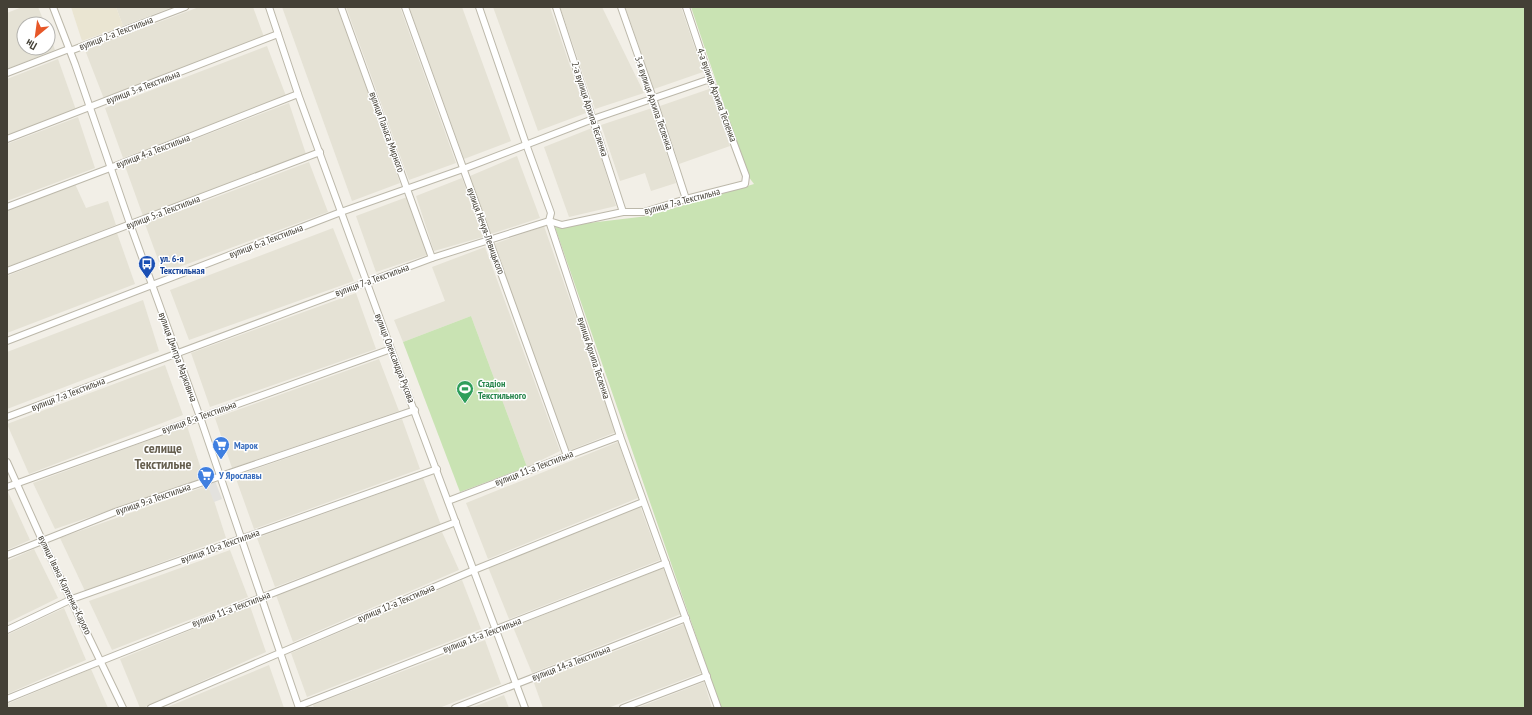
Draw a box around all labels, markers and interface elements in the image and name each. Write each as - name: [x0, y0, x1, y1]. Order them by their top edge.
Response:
- street label: вулиця 2-а Текстильна: [77, 13, 155, 53]
- north arrow: [16, 16, 56, 56]
- text: Пн: [23, 36, 39, 53]
- street label: 4-а вулиця Архипа Тесленка: [694, 46, 740, 144]
- street label: 3-я вулиця Архипа Тесленка: [632, 54, 676, 152]
- street label: 2-а вулиця Архипа Тесленка: [569, 60, 611, 158]
- street label: вулиця 3-я Текстильна: [104, 67, 182, 107]
- street label: вулиця Панаса Мирного: [366, 90, 408, 174]
- street label: вулиця 4-а Текстильна: [114, 131, 192, 171]
- street label: вулиця 7-а Текстильна: [643, 185, 721, 217]
- street label: вулиця Нечуя-Левицького: [464, 186, 508, 276]
- street label: вулиця 5-а Текстильна: [124, 192, 202, 232]
- street label: вулиця 6-а Текстильна: [227, 221, 305, 261]
- place label: ул. 6-я Текстильная: [159, 252, 205, 277]
- bus stop icon: ул. 6-я Текстильная: [137, 254, 157, 279]
- street label: вулиця 7-а Текстильна: [333, 261, 411, 299]
- street label: вулиця Дмитра Марковича: [156, 310, 200, 404]
- street label: вулиця Олександра Русова: [372, 312, 418, 404]
- street label: вулиця Архипа Тесленка: [575, 315, 613, 401]
- street label: вулиця 7-а Текстильна: [29, 374, 107, 414]
- place label: Стадіон Текстильного: [478, 377, 527, 402]
- sports icon: Стадіон Текстильного: [455, 379, 475, 404]
- street label: вулиця 8-а Текстильна: [160, 397, 238, 437]
- supermarket icon: Марок: [211, 435, 231, 460]
- district label: селище Текстильне: [135, 439, 191, 473]
- place label: Марок: [234, 439, 259, 452]
- street label: вулиця 11-а Текстильна: [493, 447, 575, 489]
- supermarket icon: У Ярославы: [196, 465, 216, 490]
- place label: У Ярославы: [218, 469, 262, 482]
- street label: вулиця 9-а Текстильна: [114, 480, 192, 518]
- street label: вулиця 10-а Текстильна: [179, 526, 261, 566]
- street label: вулиця Івана Карпенка-Карого: [35, 533, 95, 637]
- street label: вулиця 12-а Текстильна: [355, 581, 437, 625]
- street label: вулиця 11-а Текстильна: [190, 588, 272, 630]
- street label: вулиця 13-а Текстильна: [441, 614, 523, 656]
- street label: вулиця 14-а Текстильна: [530, 642, 612, 684]

